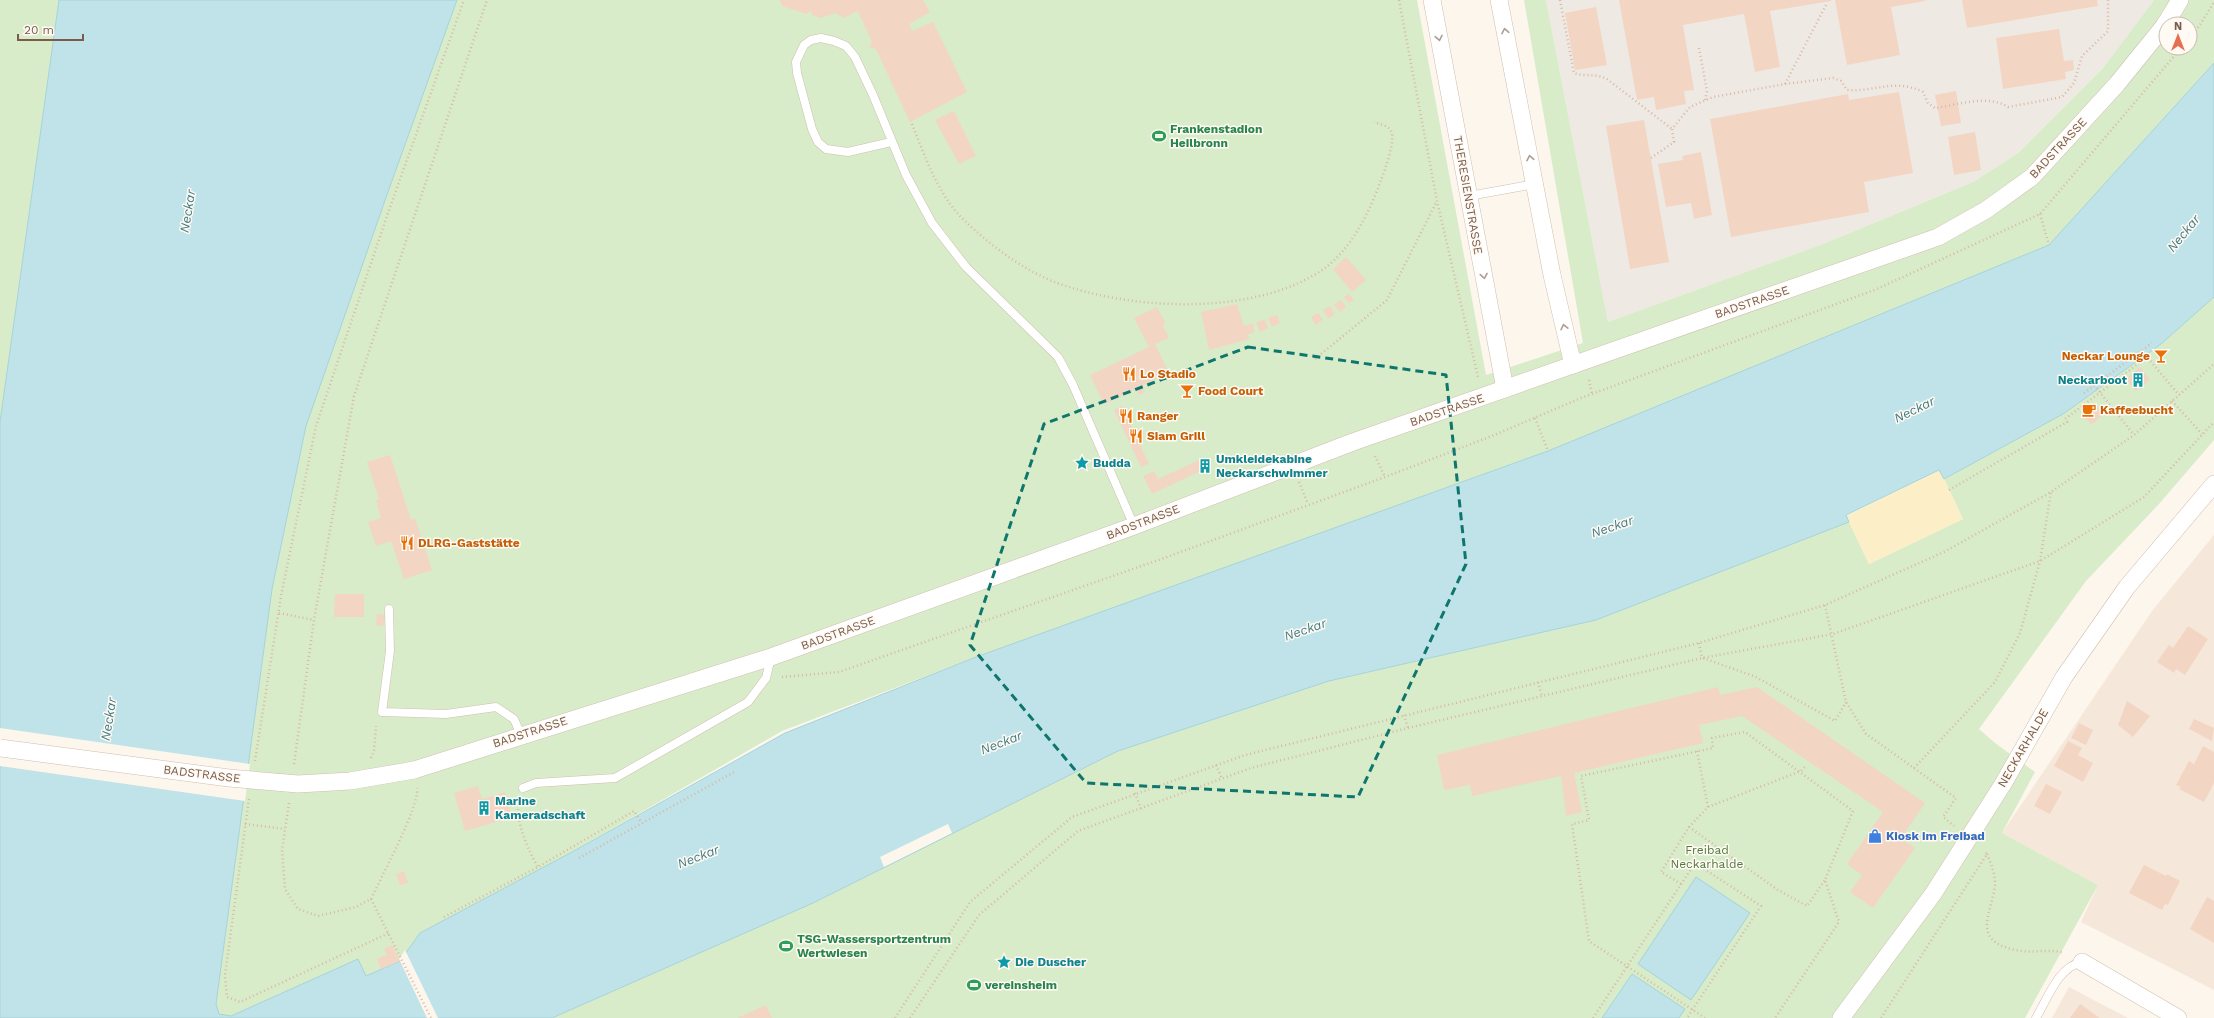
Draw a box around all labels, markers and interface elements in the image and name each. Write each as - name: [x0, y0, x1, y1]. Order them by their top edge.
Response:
- scale bar: [18, 16, 83, 42]
- north arrow: [2158, 16, 2198, 56]
- text: N: [2174, 20, 2182, 33]
- text: 20 m: [24, 23, 54, 37]
- one-way arrow: [1502, 28, 1510, 34]
- one-way arrow: [1435, 35, 1443, 41]
- street label: BADSTRASSE: [2026, 115, 2090, 181]
- place label: Frankenstadion Heilbronn: [1170, 122, 1262, 150]
- sports icon: Frankenstadion Heilbronn: [1151, 128, 1167, 144]
- street label: THERESIENSTRASSE: [1451, 134, 1485, 256]
- one-way arrow: [1526, 155, 1535, 161]
- water label: Neckar: [177, 188, 198, 234]
- water label: Neckar: [2164, 211, 2203, 255]
- one-way arrow: [1479, 273, 1487, 279]
- street label: BADSTRASSE: [1713, 283, 1791, 321]
- one-way arrow: [1561, 324, 1569, 330]
- bar icon: Neckar Lounge: [2153, 348, 2169, 364]
- place label: Neckar Lounge: [2062, 349, 2150, 363]
- restaurant icon: Lo Stadio: [1121, 366, 1137, 382]
- place label: Lo Stadio: [1140, 367, 1196, 381]
- building icon: Neckarboot: [2130, 372, 2146, 388]
- place label: Neckarboot: [2058, 373, 2128, 387]
- bar icon: Food Court: [1179, 383, 1195, 399]
- place label: Food Court: [1198, 384, 1264, 398]
- street label: BADSTRASSE: [1408, 391, 1486, 429]
- water label: Neckar: [1891, 393, 1938, 426]
- cafe icon: Kaffeebucht: [2081, 402, 2097, 418]
- place label: Kaffeebucht: [2100, 403, 2174, 417]
- restaurant icon: Ranger: [1118, 408, 1134, 424]
- place label: Ranger: [1137, 409, 1179, 423]
- restaurant icon: Siam Grill: [1128, 428, 1144, 444]
- place label: Siam Grill: [1147, 429, 1205, 443]
- place label: Umkleidekabine Neckarschwimmer: [1216, 452, 1328, 480]
- place icon: Budda: [1074, 455, 1090, 471]
- place label: Budda: [1093, 456, 1131, 470]
- building icon: Umkleidekabine Neckarschwimmer: [1197, 458, 1213, 474]
- street label: BADSTRASSE: [1104, 501, 1182, 542]
- water label: Neckar: [1589, 512, 1636, 541]
- restaurant icon: DLRG-Gaststätte: [399, 535, 415, 551]
- place label: DLRG-Gaststätte: [418, 536, 520, 550]
- street label: BADSTRASSE: [799, 613, 877, 653]
- water label: Neckar: [1282, 615, 1329, 644]
- water label: Neckar: [98, 696, 119, 742]
- street label: NECKARHALDE: [1995, 706, 2051, 790]
- street label: BADSTRASSE: [491, 713, 569, 751]
- water label: Neckar: [978, 727, 1025, 757]
- street label: BADSTRASSE: [163, 762, 242, 786]
- place label: Marine Kameradschaft: [495, 794, 586, 822]
- building icon: Marine Kameradschaft: [476, 800, 492, 816]
- shop icon: Kiosk im Freibad: [1867, 828, 1883, 844]
- place label: Kiosk im Freibad: [1886, 829, 1985, 843]
- water label: Neckar: [675, 841, 722, 871]
- park label: Freibad Neckarhalde: [1670, 843, 1744, 871]
- place label: TSG-Wassersportzentrum Wertwiesen: [797, 932, 951, 960]
- sports icon: TSG-Wassersportzentrum Wertwiesen: [778, 938, 794, 954]
- place icon: Die Duscher: [996, 954, 1012, 970]
- place label: Die Duscher: [1015, 955, 1087, 969]
- sports icon: vereinsheim: [966, 977, 982, 993]
- place label: vereinsheim: [984, 978, 1057, 992]

